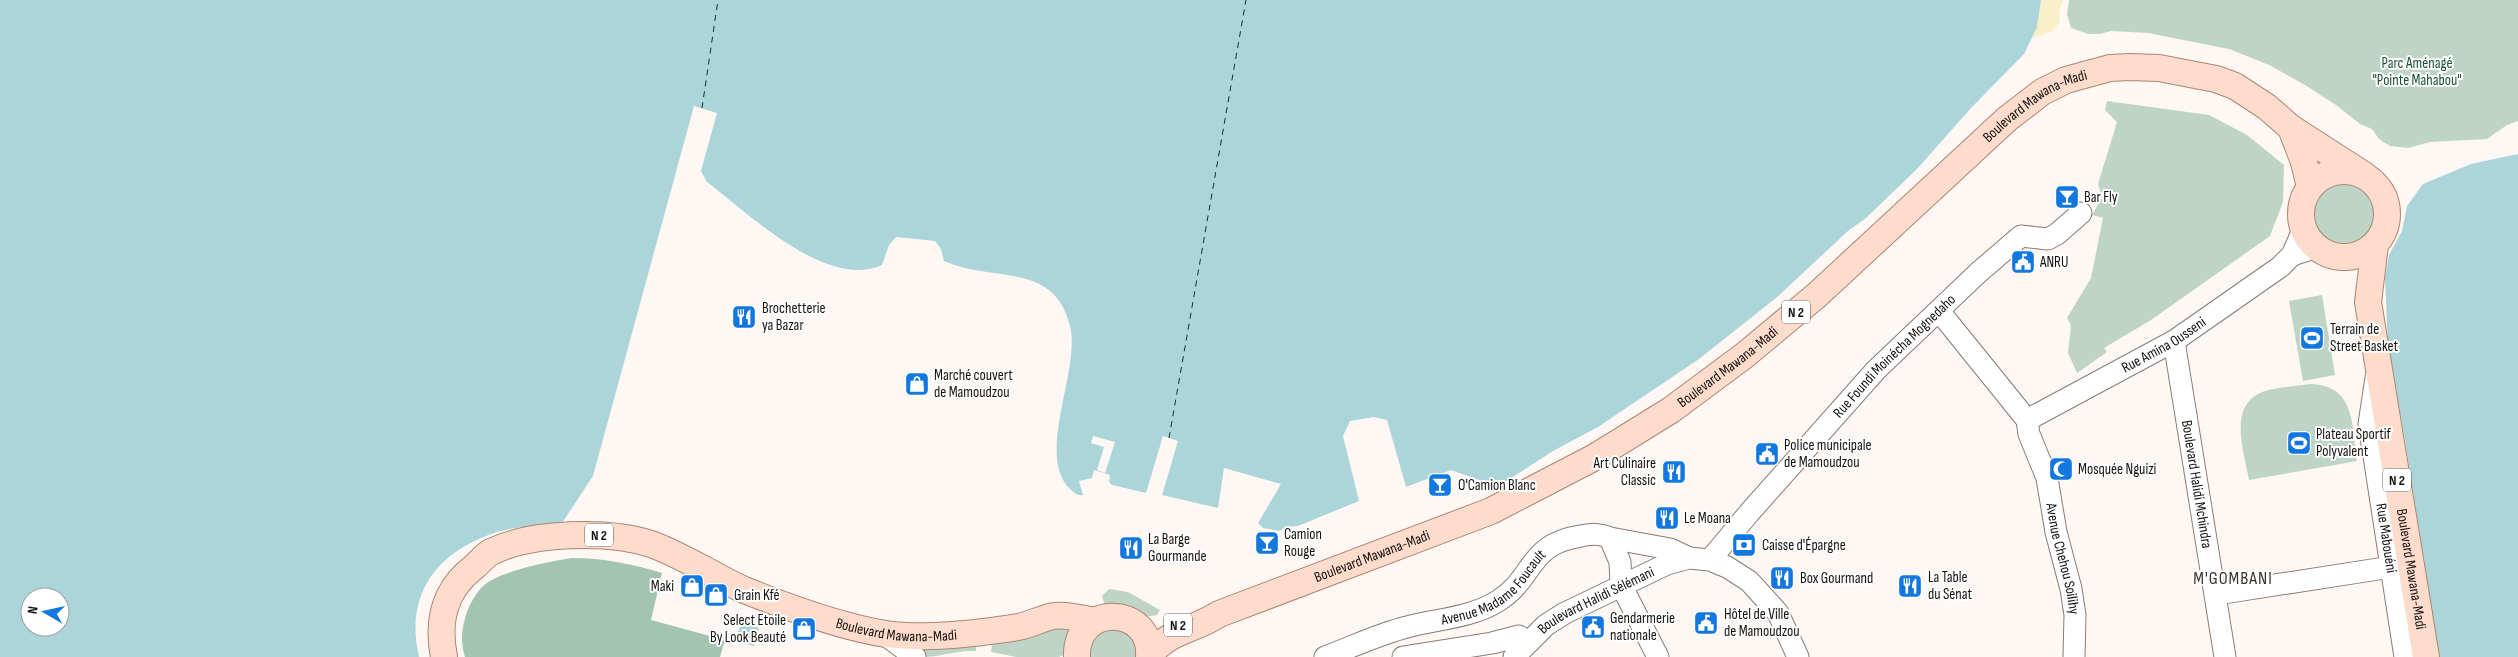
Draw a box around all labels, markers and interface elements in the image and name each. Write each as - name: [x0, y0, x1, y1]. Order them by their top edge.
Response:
- park label: Parc Aménagé "Pointe Mahabou": [2372, 54, 2462, 90]
- street label: Boulevard Mawana-Madi: [1979, 65, 2089, 146]
- bar icon: Bar Fly: [2054, 184, 2080, 210]
- place label: Bar Fly: [2084, 188, 2118, 207]
- public building icon: ANRU: [2010, 249, 2036, 275]
- place label: ANRU: [2039, 253, 2068, 272]
- street label: Rue Foundi Moinécha Mognedaho: [1829, 290, 1959, 422]
- place label: Brochetterie ya Bazar: [762, 299, 826, 335]
- road number: N 2: [1782, 300, 1810, 324]
- restaurant icon: Brochetterie ya Bazar: [731, 304, 757, 330]
- street label: Rue Amina Ousseni: [2118, 312, 2210, 377]
- place label: Terrain de Street Basket: [2330, 320, 2398, 356]
- street label: Boulevard Mawana-Madi: [1673, 322, 1782, 412]
- sports icon: Terrain de Street Basket: [2299, 325, 2325, 351]
- place label: Marché couvert de Mamoudzou: [934, 366, 1013, 402]
- shop icon: Marché couvert de Mamoudzou: [904, 371, 930, 397]
- street label: Boulevard Halidi Mchindra: [2177, 419, 2217, 550]
- place label: Plateau Sportif Polyvalent: [2316, 425, 2392, 461]
- sports icon: Plateau Sportif Polyvalent: [2286, 430, 2312, 456]
- place label: Police municipale de Mamoudzou: [1784, 436, 1872, 472]
- public building icon: Police municipale de Mamoudzou: [1754, 441, 1780, 467]
- place label: Art Culinaire Classic: [1592, 454, 1656, 490]
- mosque icon: Mosquée Nguizi: [2048, 456, 2074, 482]
- restaurant icon: Art Culinaire Classic: [1661, 459, 1687, 485]
- place label: Mosquée Nguizi: [2078, 460, 2157, 479]
- road number: N 2: [2383, 468, 2411, 492]
- bar icon: O'Camion Blanc: [1427, 472, 1453, 498]
- place label: O'Camion Blanc: [1458, 476, 1536, 495]
- street label: Avenue Chehou Soilihy: [2042, 501, 2084, 616]
- street label: Rue Mabouéni: [2372, 502, 2401, 575]
- restaurant icon: Le Moana: [1654, 505, 1680, 531]
- street label: Boulevard Mawana-Madi: [2392, 507, 2431, 631]
- place label: Le Moana: [1684, 509, 1731, 528]
- road number: N 2: [585, 524, 613, 546]
- place label: Camion Rouge: [1284, 525, 1322, 561]
- street label: Boulevard Mawana-Madi: [1311, 525, 1433, 587]
- place label: La Barge Gourmande: [1148, 530, 1206, 566]
- bar icon: Camion Rouge: [1254, 530, 1280, 556]
- bank icon: Caisse d'Épargne: [1731, 532, 1757, 558]
- restaurant icon: La Barge Gourmande: [1118, 535, 1144, 561]
- place label: Caisse d'Épargne: [1762, 536, 1846, 555]
- street label: Avenue Madame Foucault: [1438, 545, 1550, 629]
- street label: Boulevard Halidi Sélémani: [1533, 562, 1657, 638]
- restaurant icon: Box Gourmand: [1769, 565, 1795, 591]
- place label: La Table du Sénat: [1928, 568, 1973, 604]
- district label: M'GOMBANI: [2193, 568, 2273, 589]
- place label: Box Gourmand: [1800, 569, 1873, 588]
- shop icon: Maki: [679, 573, 705, 599]
- restaurant icon: La Table du Sénat: [1897, 573, 1923, 599]
- place label: Maki: [651, 577, 674, 596]
- shop icon: Grain Kfé: [703, 582, 729, 608]
- place label: Grain Kfé: [734, 586, 780, 605]
- north arrow: [20, 587, 70, 637]
- text: N: [24, 605, 42, 615]
- place label: Hôtel de Ville de Mamoudzou: [1724, 605, 1799, 641]
- place label: Gendarmerie nationale: [1610, 609, 1675, 645]
- public building icon: Hôtel de Ville de Mamoudzou: [1693, 610, 1719, 636]
- place label: Select Etoile By Look Beauté: [710, 611, 786, 647]
- street label: Boulevard Mawana-Madi: [834, 613, 958, 646]
- road number: N 2: [1164, 614, 1192, 636]
- public building icon: Gendarmerie nationale: [1580, 614, 1606, 640]
- shop icon: Select Etoile By Look Beauté: [791, 616, 817, 642]

